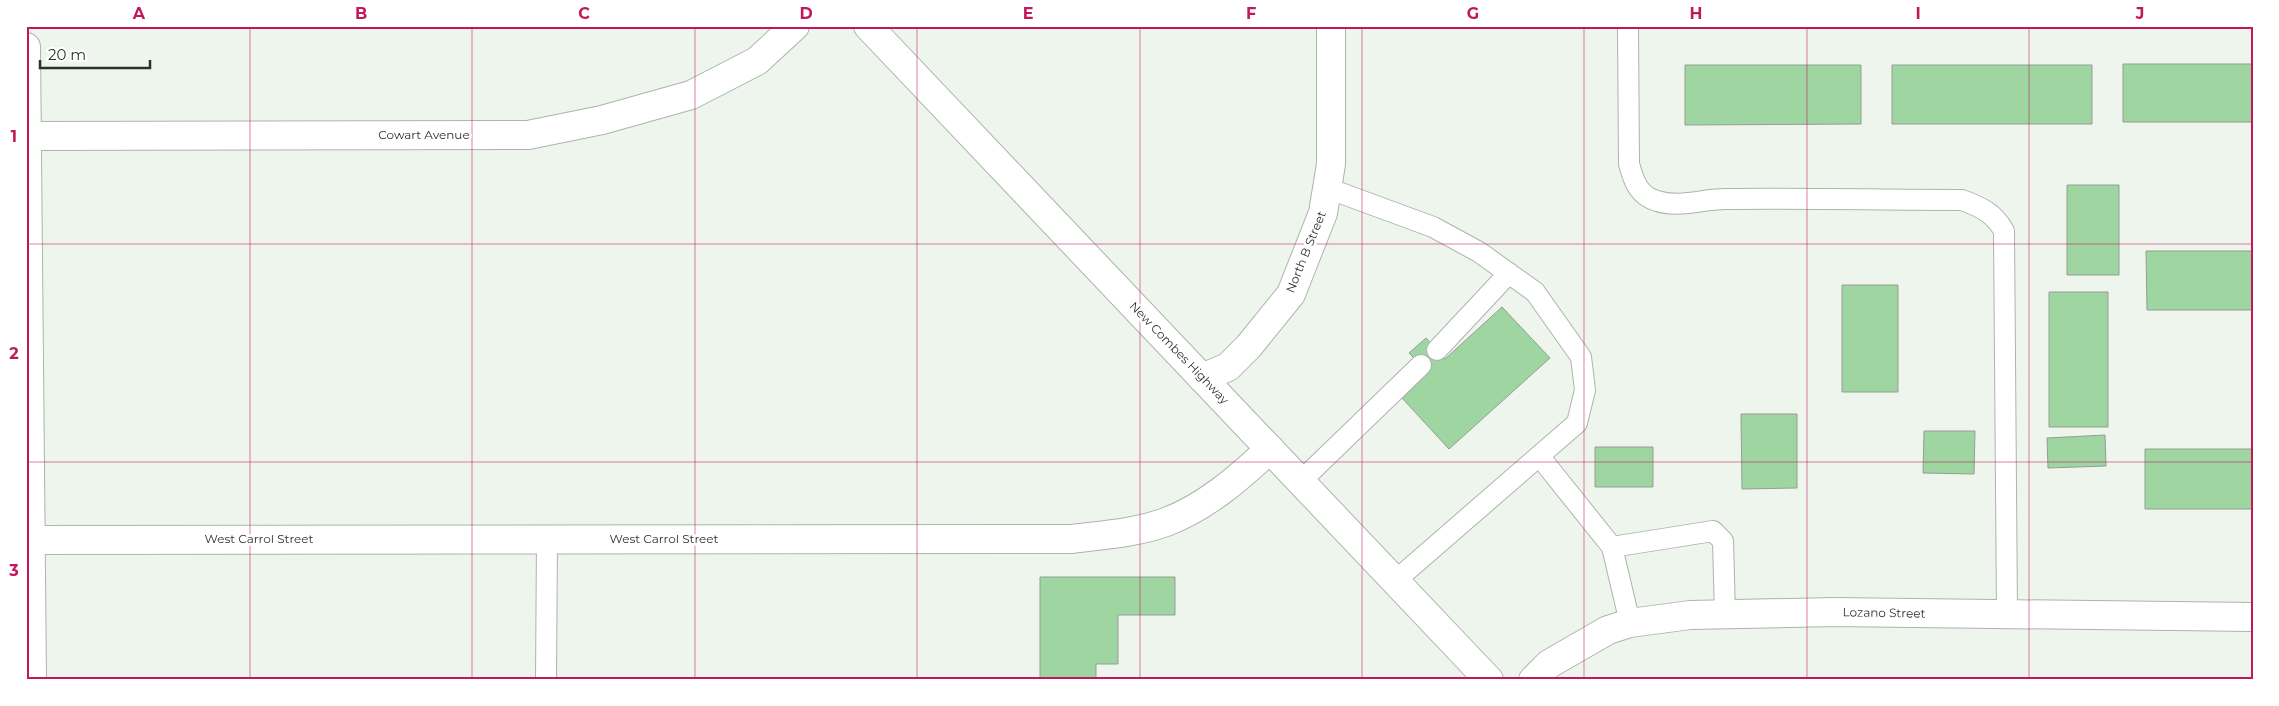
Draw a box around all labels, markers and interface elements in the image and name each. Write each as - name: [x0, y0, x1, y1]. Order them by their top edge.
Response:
- text: A: [132, 4, 146, 23]
- text: B: [355, 4, 367, 23]
- text: C: [578, 4, 590, 23]
- text: D: [799, 4, 813, 23]
- text: E: [1023, 4, 1033, 23]
- text: F: [1246, 4, 1256, 23]
- text: G: [1467, 4, 1479, 23]
- text: H: [1690, 4, 1702, 23]
- text: I: [1915, 4, 1921, 23]
- text: J: [2135, 4, 2144, 23]
- scale bar: [40, 38, 150, 70]
- text: 20 m: [48, 45, 86, 64]
- text: 1: [11, 127, 17, 146]
- street label: Cowart Avenue: [378, 127, 470, 142]
- street label: North B Street: [1282, 209, 1329, 295]
- street label: New Combes Highway: [1127, 298, 1232, 407]
- text: 2: [9, 344, 19, 363]
- street label: West Carrol Street: [205, 531, 314, 546]
- street label: West Carrol Street: [610, 531, 719, 546]
- text: 3: [8, 561, 19, 580]
- street label: Lozano Street: [1843, 604, 1926, 621]

